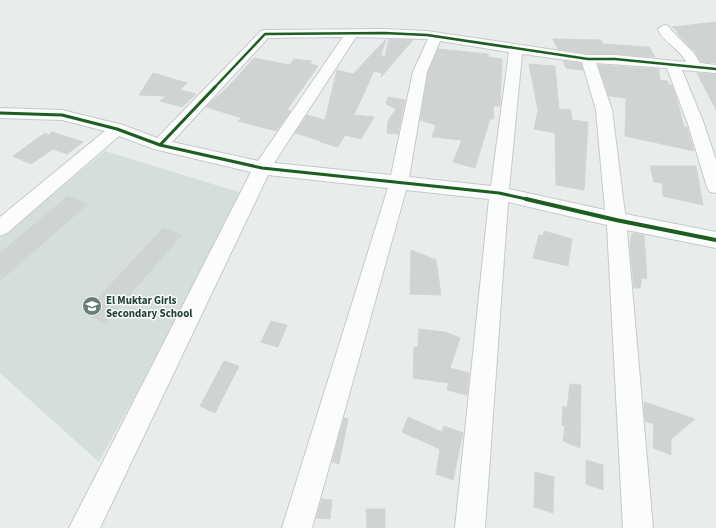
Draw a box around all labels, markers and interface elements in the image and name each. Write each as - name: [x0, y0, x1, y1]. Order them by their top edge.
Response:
- place label: El Muktar Girls Secondary School: [106, 293, 193, 321]
- school or university icon: El Muktar Girls Secondary School: [81, 295, 103, 317]

